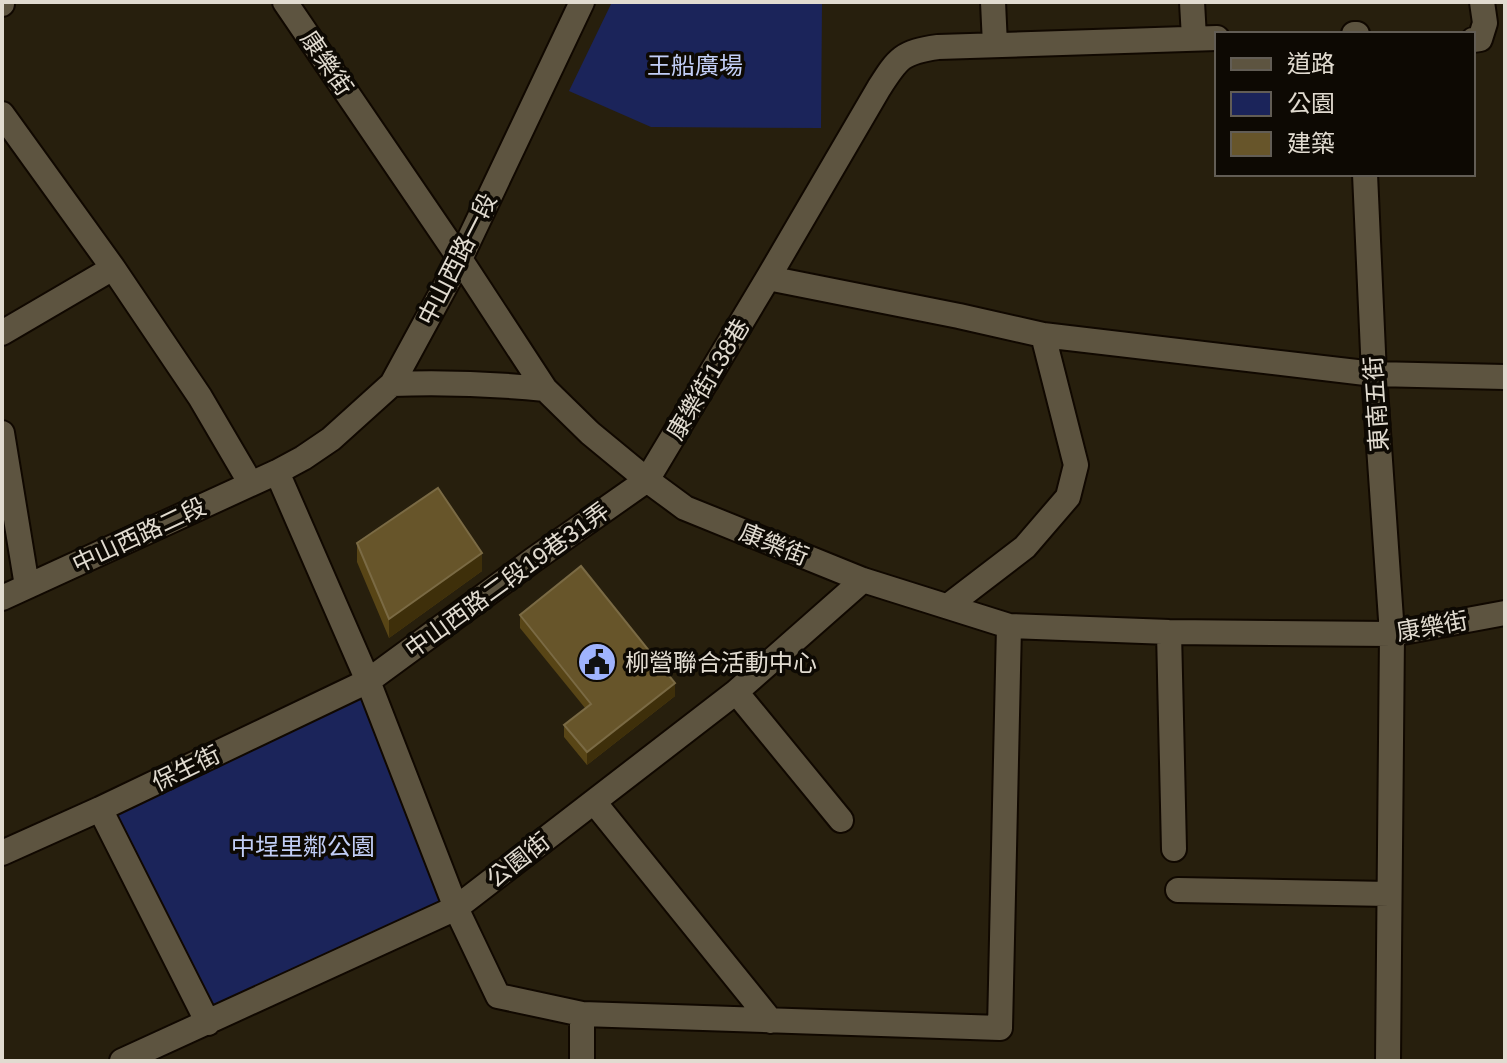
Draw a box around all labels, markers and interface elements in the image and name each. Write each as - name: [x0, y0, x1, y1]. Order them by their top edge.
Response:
- street label: 康樂街: [296, 26, 358, 100]
- legend: [1215, 32, 1475, 176]
- text: 道路: [1287, 50, 1335, 77]
- park label: 王船廣場: [647, 52, 743, 79]
- text: 公園: [1287, 90, 1335, 117]
- text: 建築: [1287, 130, 1335, 157]
- street label: 中山西路一段: [412, 189, 502, 329]
- street label: 康樂街138巷: [661, 314, 755, 444]
- street label: 東南五街: [1359, 355, 1393, 453]
- street label: 中山西路二段: [68, 492, 210, 578]
- street label: 中山西路二段19巷31弄: [400, 497, 614, 663]
- street label: 康樂街: [736, 518, 812, 570]
- street label: 康樂街: [1394, 606, 1470, 646]
- public building icon: 柳營聯合活動中心: [576, 641, 618, 683]
- place label: 柳營聯合活動中心: [625, 649, 817, 676]
- street label: 保生街: [148, 740, 224, 796]
- street label: 公園街: [481, 827, 555, 893]
- park label: 中埕里鄰公園: [231, 833, 375, 860]

